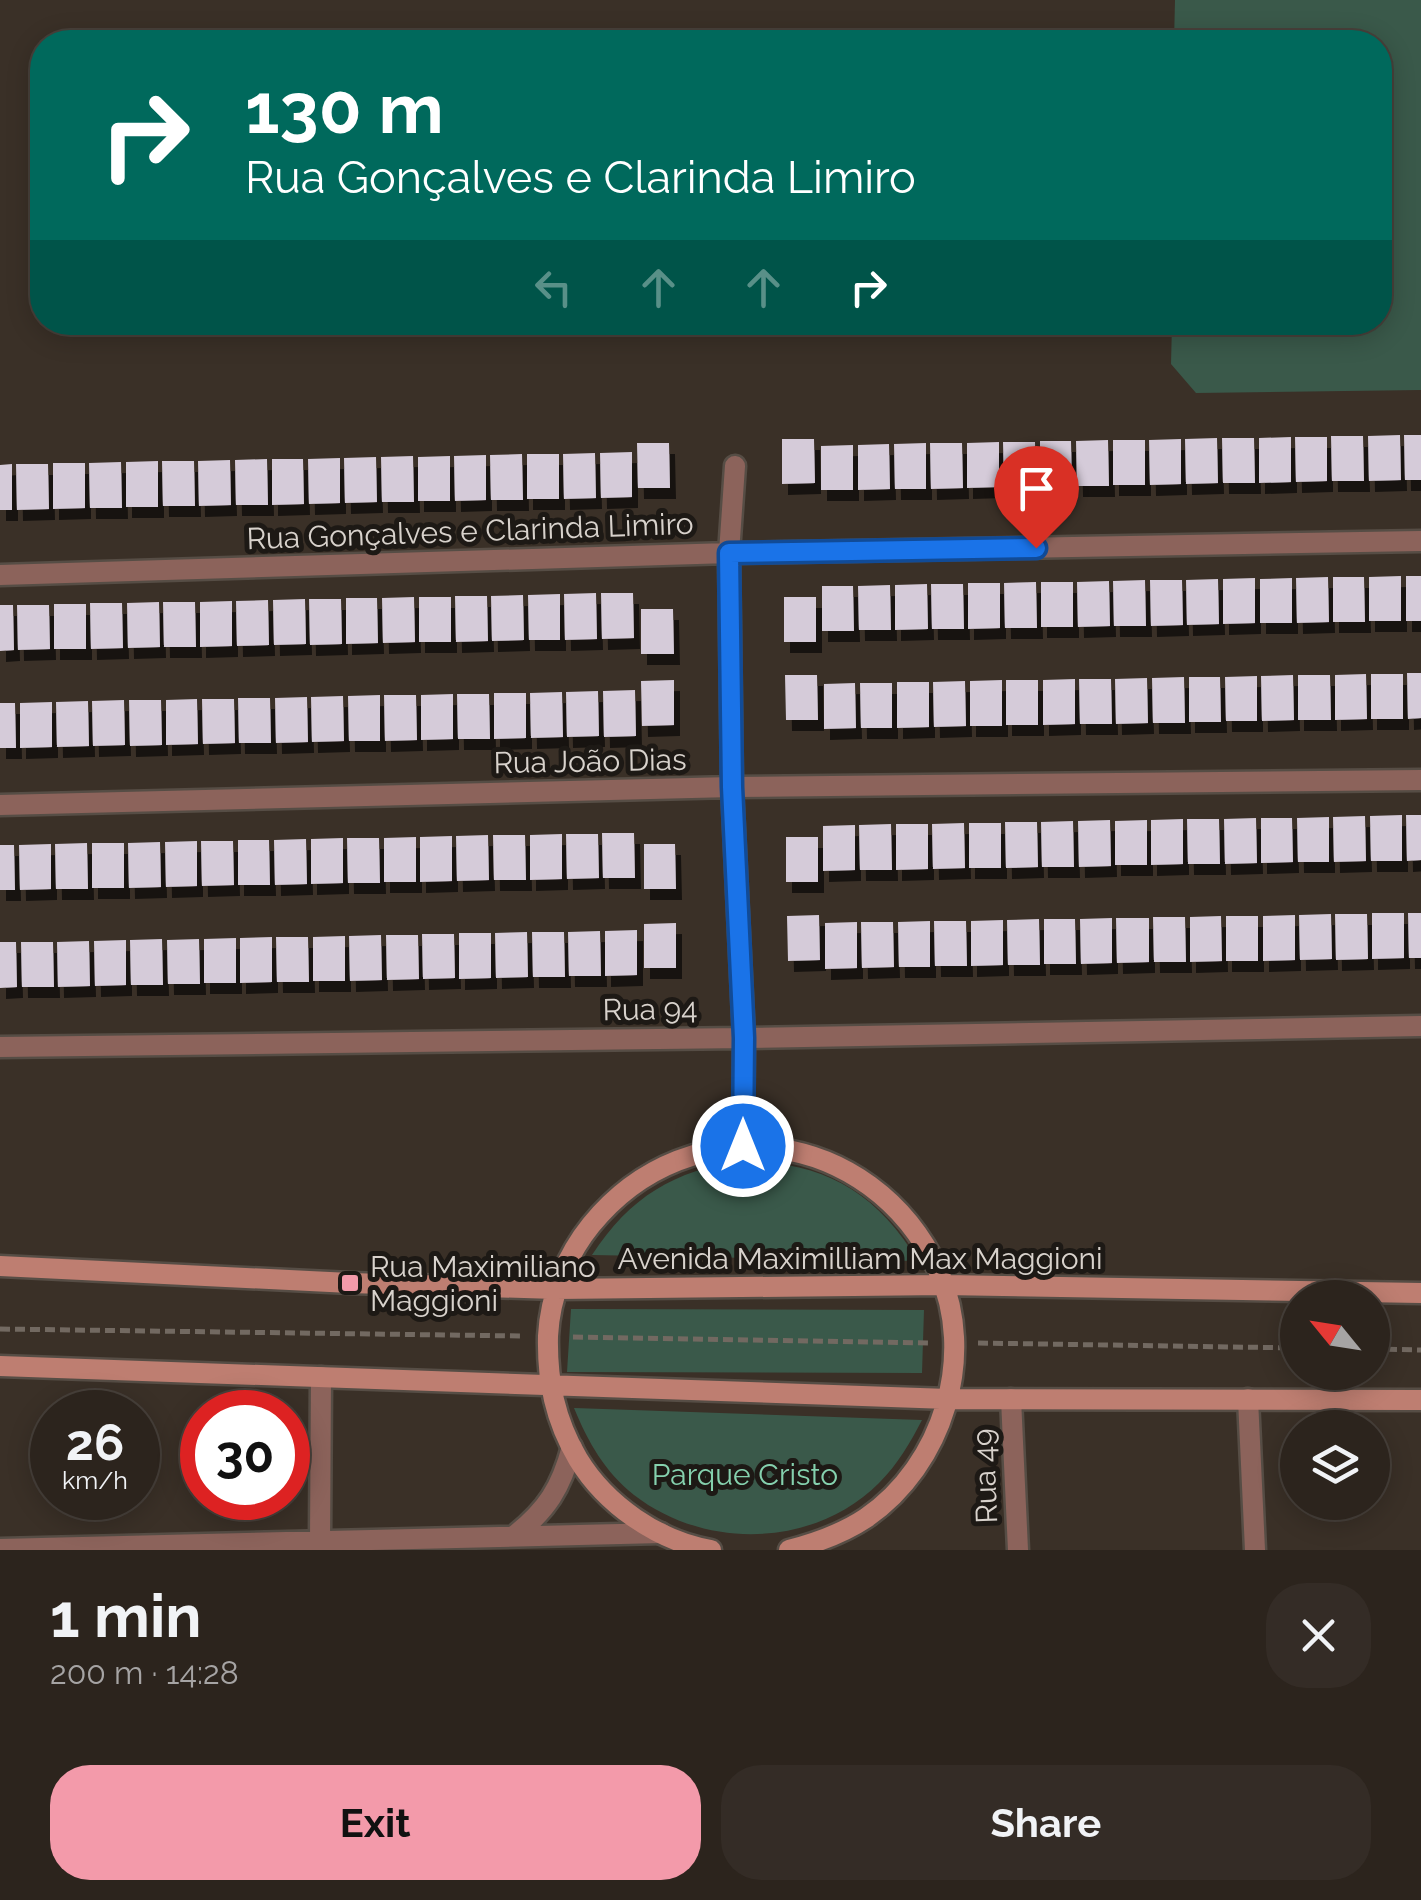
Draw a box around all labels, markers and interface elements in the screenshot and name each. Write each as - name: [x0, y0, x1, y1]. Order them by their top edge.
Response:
- text: 130 m: [245, 67, 444, 149]
- icon: right: [80, 70, 210, 200]
- text: Rua Gonçalves e Clarinda Limiro: [245, 151, 916, 204]
- icon: left: [526, 260, 581, 315]
- icon: ahead: [631, 260, 686, 315]
- icon: ahead: [736, 260, 791, 315]
- icon: right: [841, 260, 896, 315]
- pin: [994, 446, 1079, 549]
- icon: arrive: [1009, 461, 1064, 516]
- street label: Rua Gonçalves e Clarinda Limiro: [246, 506, 694, 556]
- street label: Rua João Dias: [493, 742, 687, 780]
- street label: Rua 94: [602, 991, 698, 1027]
- position arrow: [691, 1094, 795, 1198]
- street label: Avenida Maximilliam Max Maggioni: [617, 1241, 1103, 1276]
- place label: Rua Maximiliano Maggioni: [370, 1249, 596, 1318]
- marker: Rua Maximiliano Maggioni: [339, 1272, 361, 1294]
- north arrow: [1280, 1280, 1390, 1390]
- map controls: [1280, 1280, 1390, 1520]
- speed limit sign: 30: [180, 1390, 310, 1520]
- button: layers: [1280, 1410, 1390, 1520]
- text: 26: [66, 1413, 124, 1472]
- street label: Rua 49: [966, 1428, 1004, 1524]
- park label: Parque Cristo: [652, 1457, 838, 1492]
- text: km/h: [62, 1465, 128, 1495]
- text: 1 min: [50, 1581, 201, 1651]
- button: close: [1266, 1583, 1371, 1688]
- text: 200 m · 14:28: [50, 1654, 239, 1691]
- button: Exit: [50, 1765, 701, 1880]
- button: Share: [721, 1765, 1371, 1880]

